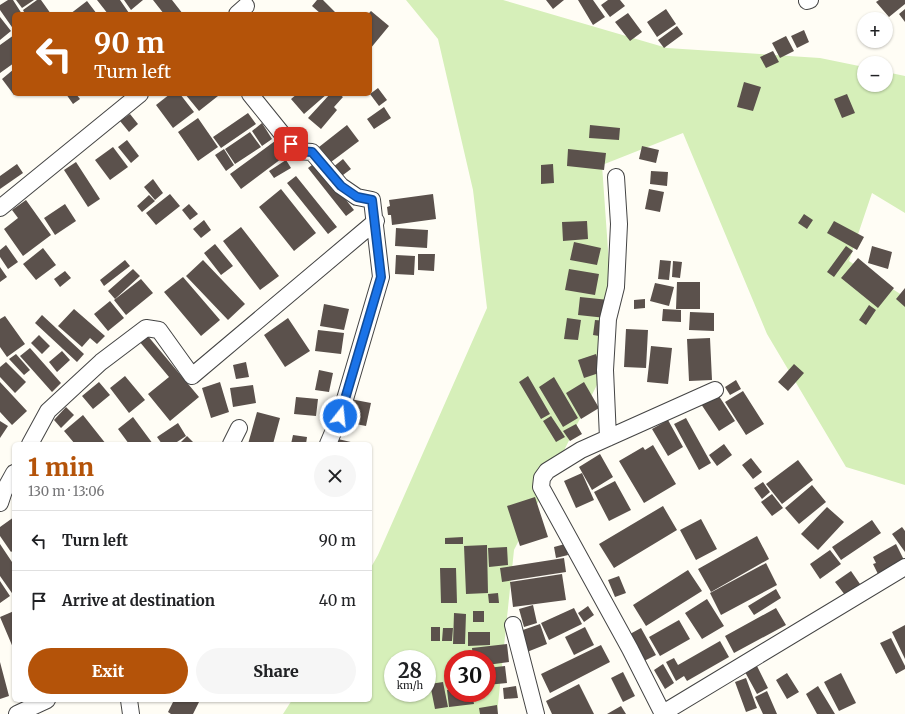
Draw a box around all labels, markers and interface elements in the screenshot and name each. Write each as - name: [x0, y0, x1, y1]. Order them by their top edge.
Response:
- map controls: [857, 12, 893, 92]
- button: +: [857, 12, 893, 48]
- text: 90 m: [94, 25, 165, 61]
- icon: left: [28, 28, 80, 80]
- button: −: [857, 56, 893, 92]
- text: Turn left: [94, 60, 171, 83]
- pin: [274, 127, 308, 161]
- icon: arrive: [280, 133, 302, 155]
- position arrow: [319, 395, 361, 437]
- text: 1 min: [28, 452, 94, 483]
- button: close: [314, 455, 356, 497]
- text: 130 m · 13:06: [28, 483, 104, 500]
- icon: left: [28, 530, 50, 552]
- text: Turn left: [62, 531, 128, 550]
- text: 90 m: [319, 531, 356, 550]
- icon: arrive: [28, 590, 50, 612]
- text: Arrive at destination: [62, 591, 215, 610]
- text: 40 m: [319, 591, 356, 610]
- button: Exit: [28, 648, 188, 694]
- button: Share: [196, 648, 356, 694]
- speed limit sign: 30: [444, 650, 496, 702]
- text: 28: [398, 658, 422, 683]
- text: km/h: [397, 679, 423, 692]

